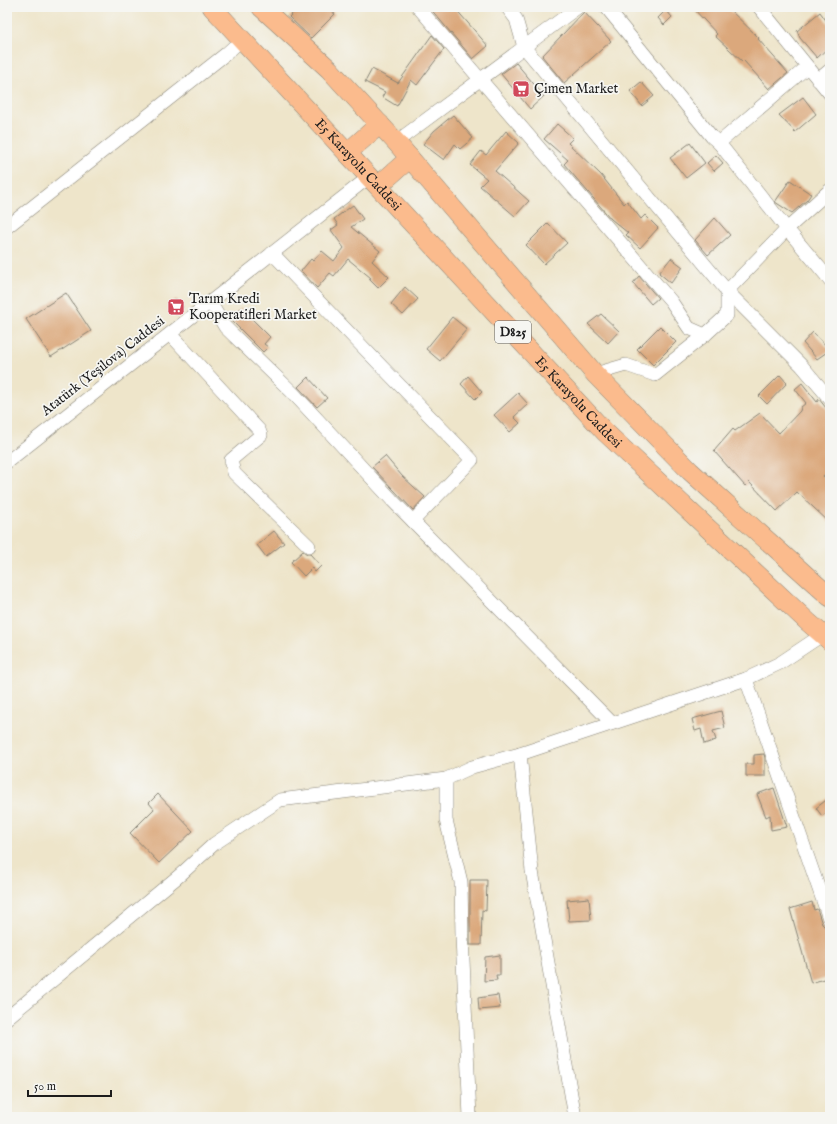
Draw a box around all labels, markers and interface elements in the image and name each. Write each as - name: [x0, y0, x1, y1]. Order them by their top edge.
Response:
- supermarket icon: Çimen Market: [511, 79, 531, 99]
- place label: Çimen Market: [534, 80, 619, 98]
- street label: E5 Karayolu Caddesi: [311, 115, 405, 215]
- place label: Tarım Kredi Kooperatifleri Market: [189, 290, 317, 324]
- supermarket icon: Tarım Kredi Kooperatifleri Market: [166, 297, 186, 317]
- street label: Atatürk (Yeşilova) Caddesi: [37, 312, 169, 420]
- road number: D825: [495, 321, 531, 343]
- street label: E5 Karayolu Caddesi: [531, 353, 626, 452]
- scale bar: [28, 1072, 111, 1098]
- text: 50 m: [34, 1079, 56, 1094]

